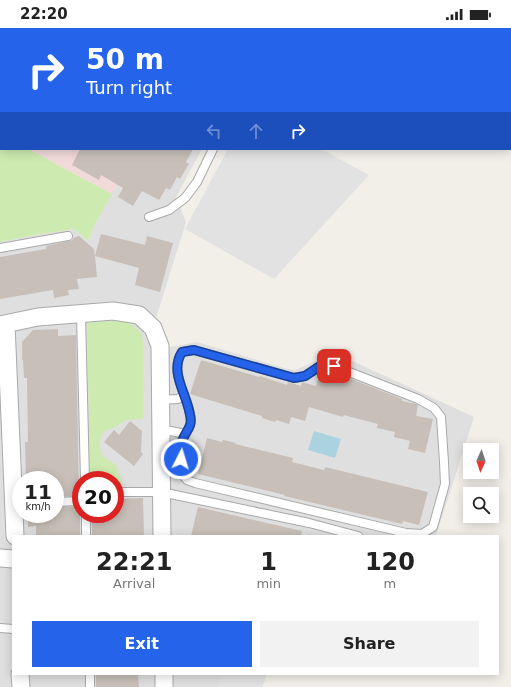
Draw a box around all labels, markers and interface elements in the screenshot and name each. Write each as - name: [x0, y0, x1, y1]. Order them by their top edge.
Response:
- text: 22:20: [20, 5, 68, 23]
- text: 50 m: [86, 43, 164, 76]
- icon: right: [20, 44, 72, 96]
- text: Turn right: [86, 77, 172, 98]
- icon: left: [203, 120, 225, 142]
- icon: ahead: [245, 120, 267, 142]
- icon: right: [287, 120, 309, 142]
- pin: [317, 349, 351, 383]
- icon: arrive: [323, 355, 345, 377]
- position arrow: [160, 438, 202, 480]
- north arrow: [463, 443, 499, 479]
- map controls: [463, 443, 499, 523]
- speed limit sign: 20: [72, 471, 124, 523]
- text: 11: [24, 480, 52, 504]
- button: search: [463, 487, 499, 523]
- text: km/h: [25, 501, 51, 512]
- text: 22:21: [96, 548, 172, 576]
- text: 1: [260, 548, 277, 576]
- text: 120: [365, 548, 415, 576]
- text: Arrival: [113, 576, 155, 591]
- text: min: [256, 576, 281, 591]
- text: m: [384, 576, 396, 591]
- button: Exit: [32, 621, 252, 667]
- button: Share: [260, 621, 479, 667]

